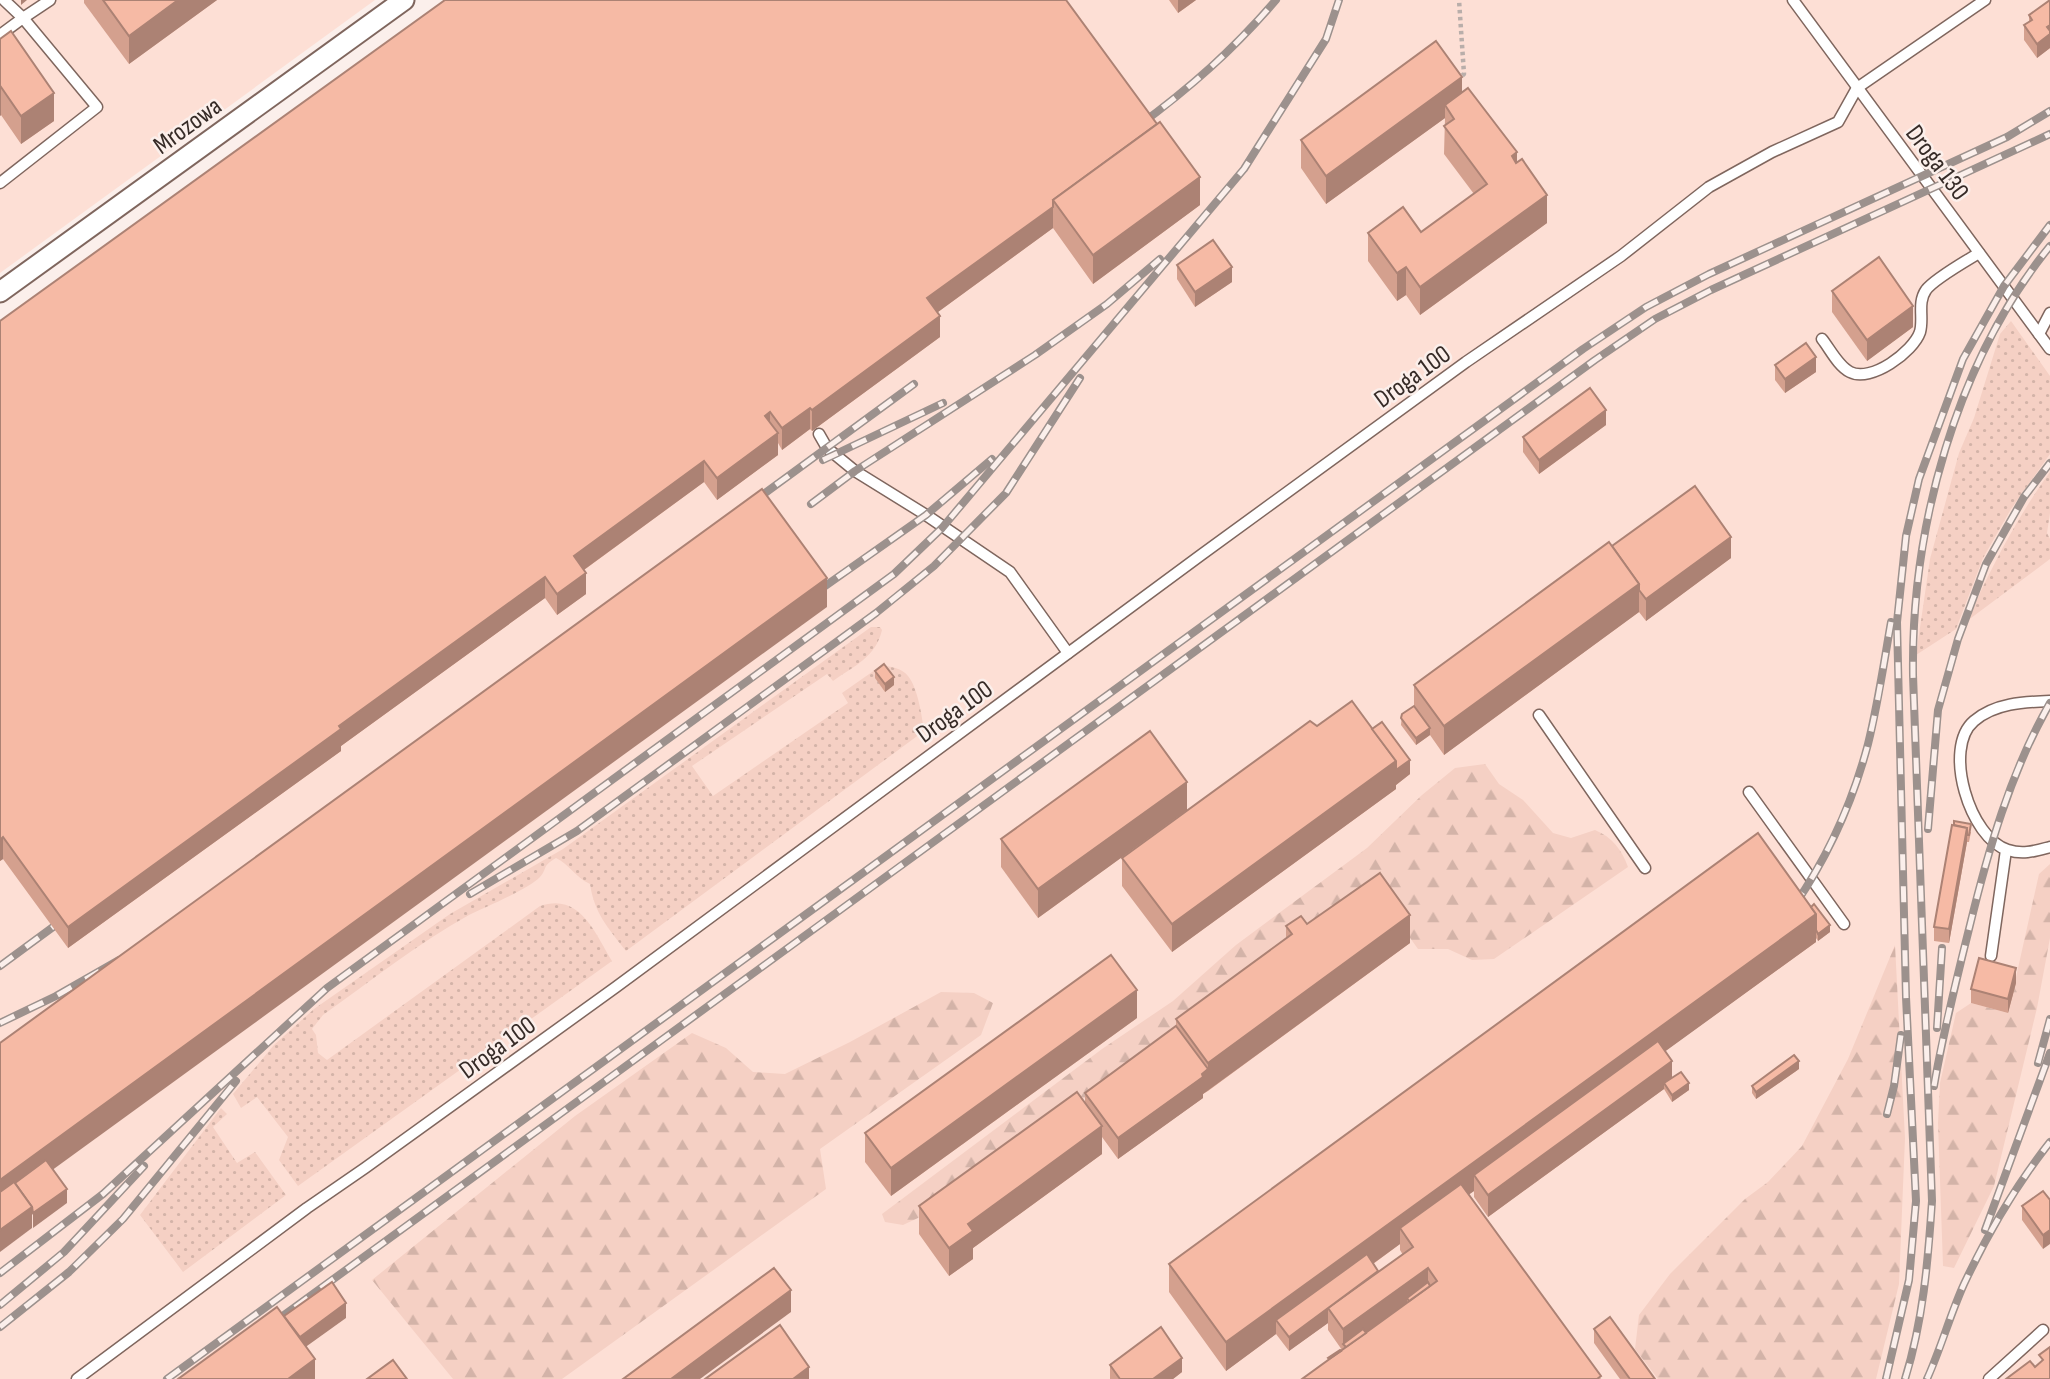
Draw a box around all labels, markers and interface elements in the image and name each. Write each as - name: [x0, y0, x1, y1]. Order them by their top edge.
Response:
- street label: Mrozowa: [148, 91, 228, 161]
- street label: Droga 130: [1898, 119, 1975, 207]
- street label: Droga 100: [1369, 339, 1457, 415]
- street label: Droga 100: [911, 674, 999, 750]
- street label: Droga 100: [454, 1010, 542, 1086]

